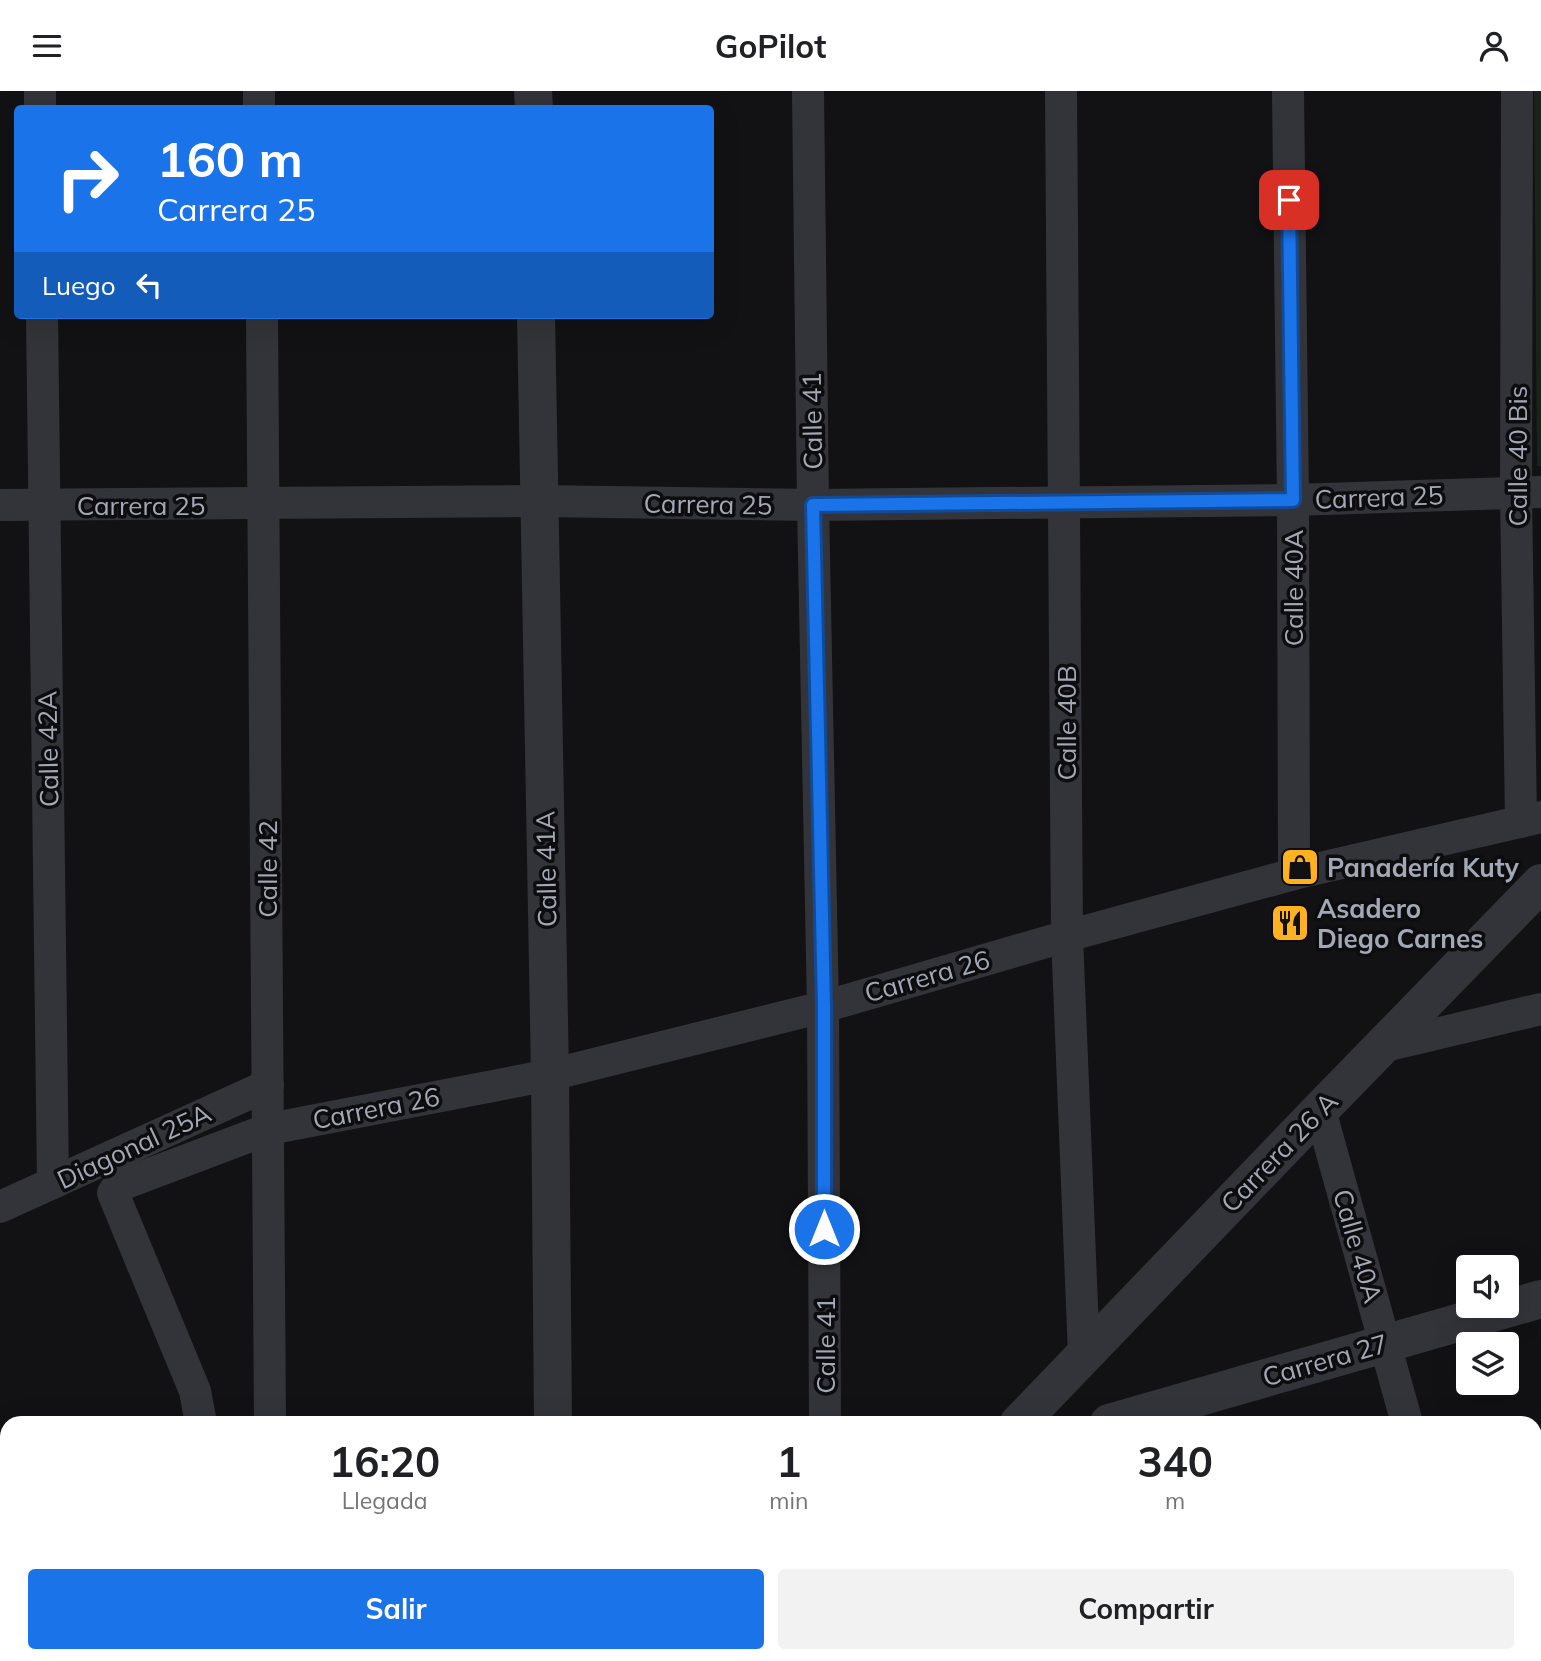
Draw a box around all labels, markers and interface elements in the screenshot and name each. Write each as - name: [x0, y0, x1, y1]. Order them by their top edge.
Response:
- text: GoPilot: [715, 26, 826, 66]
- icon: menu: [28, 27, 66, 65]
- icon: person: [1475, 27, 1513, 65]
- text: 160 m: [157, 128, 303, 189]
- icon: right: [42, 133, 133, 224]
- pin: [1259, 170, 1319, 230]
- icon: arrive: [1270, 181, 1308, 219]
- text: Carrera 25: [157, 189, 315, 229]
- icon: left: [130, 266, 168, 304]
- text: Luego: [42, 269, 116, 302]
- street label: Calle 41: [795, 372, 829, 470]
- street label: Calle 40 Bis: [1501, 385, 1534, 527]
- street label: Carrera 25: [1314, 478, 1444, 516]
- street label: Carrera 25: [643, 486, 773, 522]
- street label: Carrera 25: [77, 489, 205, 522]
- street label: Calle 40A: [1277, 530, 1310, 646]
- street label: Calle 40B: [1050, 665, 1083, 781]
- street label: Calle 42A: [30, 690, 66, 808]
- street label: Calle 41A: [528, 810, 564, 928]
- street label: Calle 42: [251, 820, 284, 918]
- shop icon: Panadería Kuty: [1279, 846, 1321, 888]
- place label: Panadería Kuty: [1327, 851, 1520, 884]
- place label: Asadero Diego Carnes: [1317, 892, 1483, 955]
- restaurant icon: Asadero Diego Carnes: [1269, 902, 1311, 944]
- street label: Carrera 26: [861, 942, 993, 1010]
- street label: Carrera 26: [310, 1080, 442, 1136]
- street label: Carrera 26 A: [1213, 1085, 1345, 1219]
- street label: Diagonal 25A: [52, 1096, 216, 1196]
- street label: Calle 40A: [1326, 1185, 1390, 1307]
- position arrow: [787, 1192, 861, 1266]
- map controls: [1456, 1255, 1519, 1395]
- button: sound: [1456, 1255, 1519, 1318]
- street label: Calle 41: [809, 1296, 842, 1394]
- street label: Carrera 27: [1259, 1326, 1391, 1394]
- button: layers: [1456, 1332, 1519, 1395]
- text: 16:20: [329, 1435, 440, 1488]
- text: 1: [776, 1435, 801, 1488]
- text: 340: [1137, 1435, 1213, 1488]
- text: Llegada: [342, 1486, 428, 1515]
- text: min: [769, 1486, 808, 1515]
- text: m: [1165, 1486, 1185, 1515]
- button: Salir: [28, 1569, 764, 1649]
- button: Compartir: [778, 1569, 1514, 1649]

